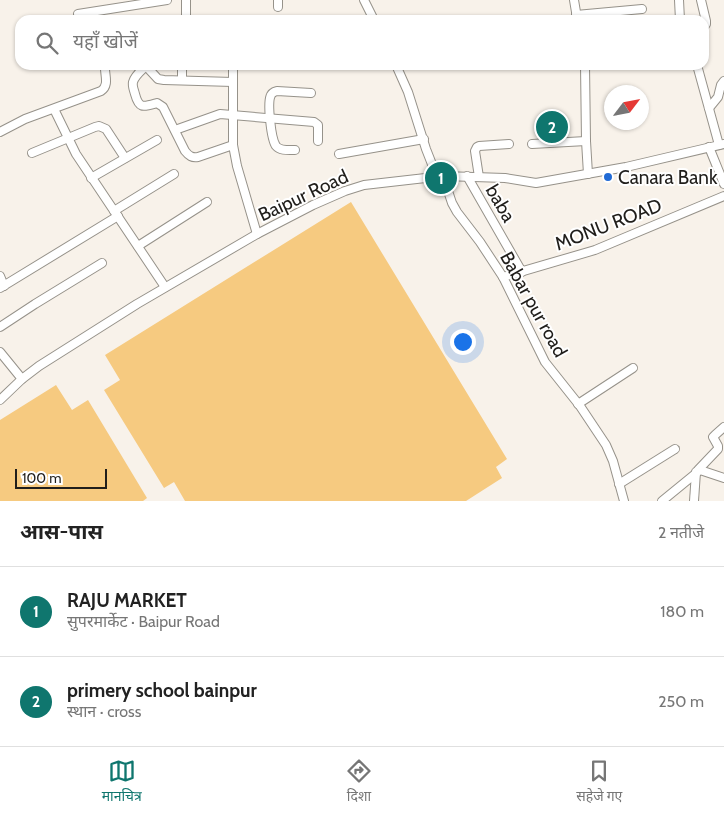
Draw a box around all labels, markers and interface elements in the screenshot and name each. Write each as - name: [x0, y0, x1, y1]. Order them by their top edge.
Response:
- search box: [15, 15, 709, 70]
- icon: search: [33, 29, 61, 57]
- text: यहाँ खोजें: [73, 30, 138, 53]
- north arrow: [604, 85, 649, 130]
- pin: 2: [536, 108, 568, 146]
- pin: 1: [425, 159, 457, 197]
- street label: Baipur Road: [255, 165, 352, 226]
- place label: Canara Bank: [618, 166, 718, 189]
- marker: Canara Bank: [602, 171, 614, 183]
- street label: baba: [481, 180, 520, 226]
- street label: MONU ROAD: [551, 193, 665, 255]
- street label: Babar pur road: [495, 247, 572, 361]
- your location: [450, 329, 476, 355]
- scale bar: [15, 466, 108, 489]
- text: 100 m: [22, 469, 62, 487]
- text: आस-पास: [20, 519, 103, 544]
- text: 2 नतीजे: [658, 523, 704, 542]
- text: RAJU MARKET: [67, 589, 187, 612]
- text: 1: [33, 602, 39, 621]
- text: 180 m: [660, 602, 704, 621]
- text: सुपरमार्केट · Baipur Road: [67, 612, 220, 631]
- text: primery school bainpur: [67, 679, 257, 702]
- text: 2: [32, 692, 40, 711]
- text: 250 m: [658, 692, 704, 711]
- text: स्थान · cross: [67, 702, 141, 721]
- tab: मानचित्र: [102, 757, 142, 807]
- tab: दिशा: [345, 757, 373, 807]
- tab: सहेजे गए: [576, 757, 622, 807]

